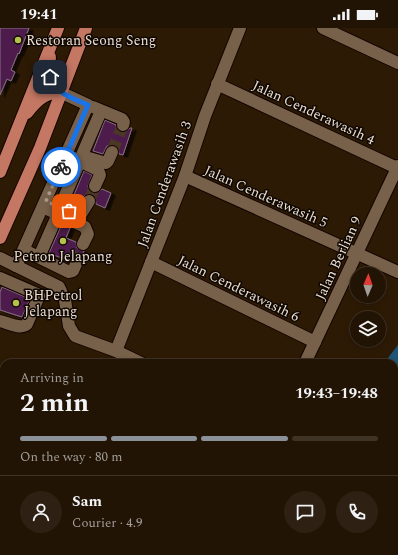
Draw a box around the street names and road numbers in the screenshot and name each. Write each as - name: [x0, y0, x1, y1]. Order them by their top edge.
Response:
- street label: Jalan Cenderawasih 4: [249, 75, 379, 150]
- street label: Jalan Cenderawasih 3: [132, 118, 197, 250]
- street label: Jalan Cenderawasih 5: [201, 160, 331, 233]
- street label: Jalan Berlian 9: [310, 213, 367, 303]
- street label: Jalan Cenderawasih 6: [174, 250, 303, 327]

